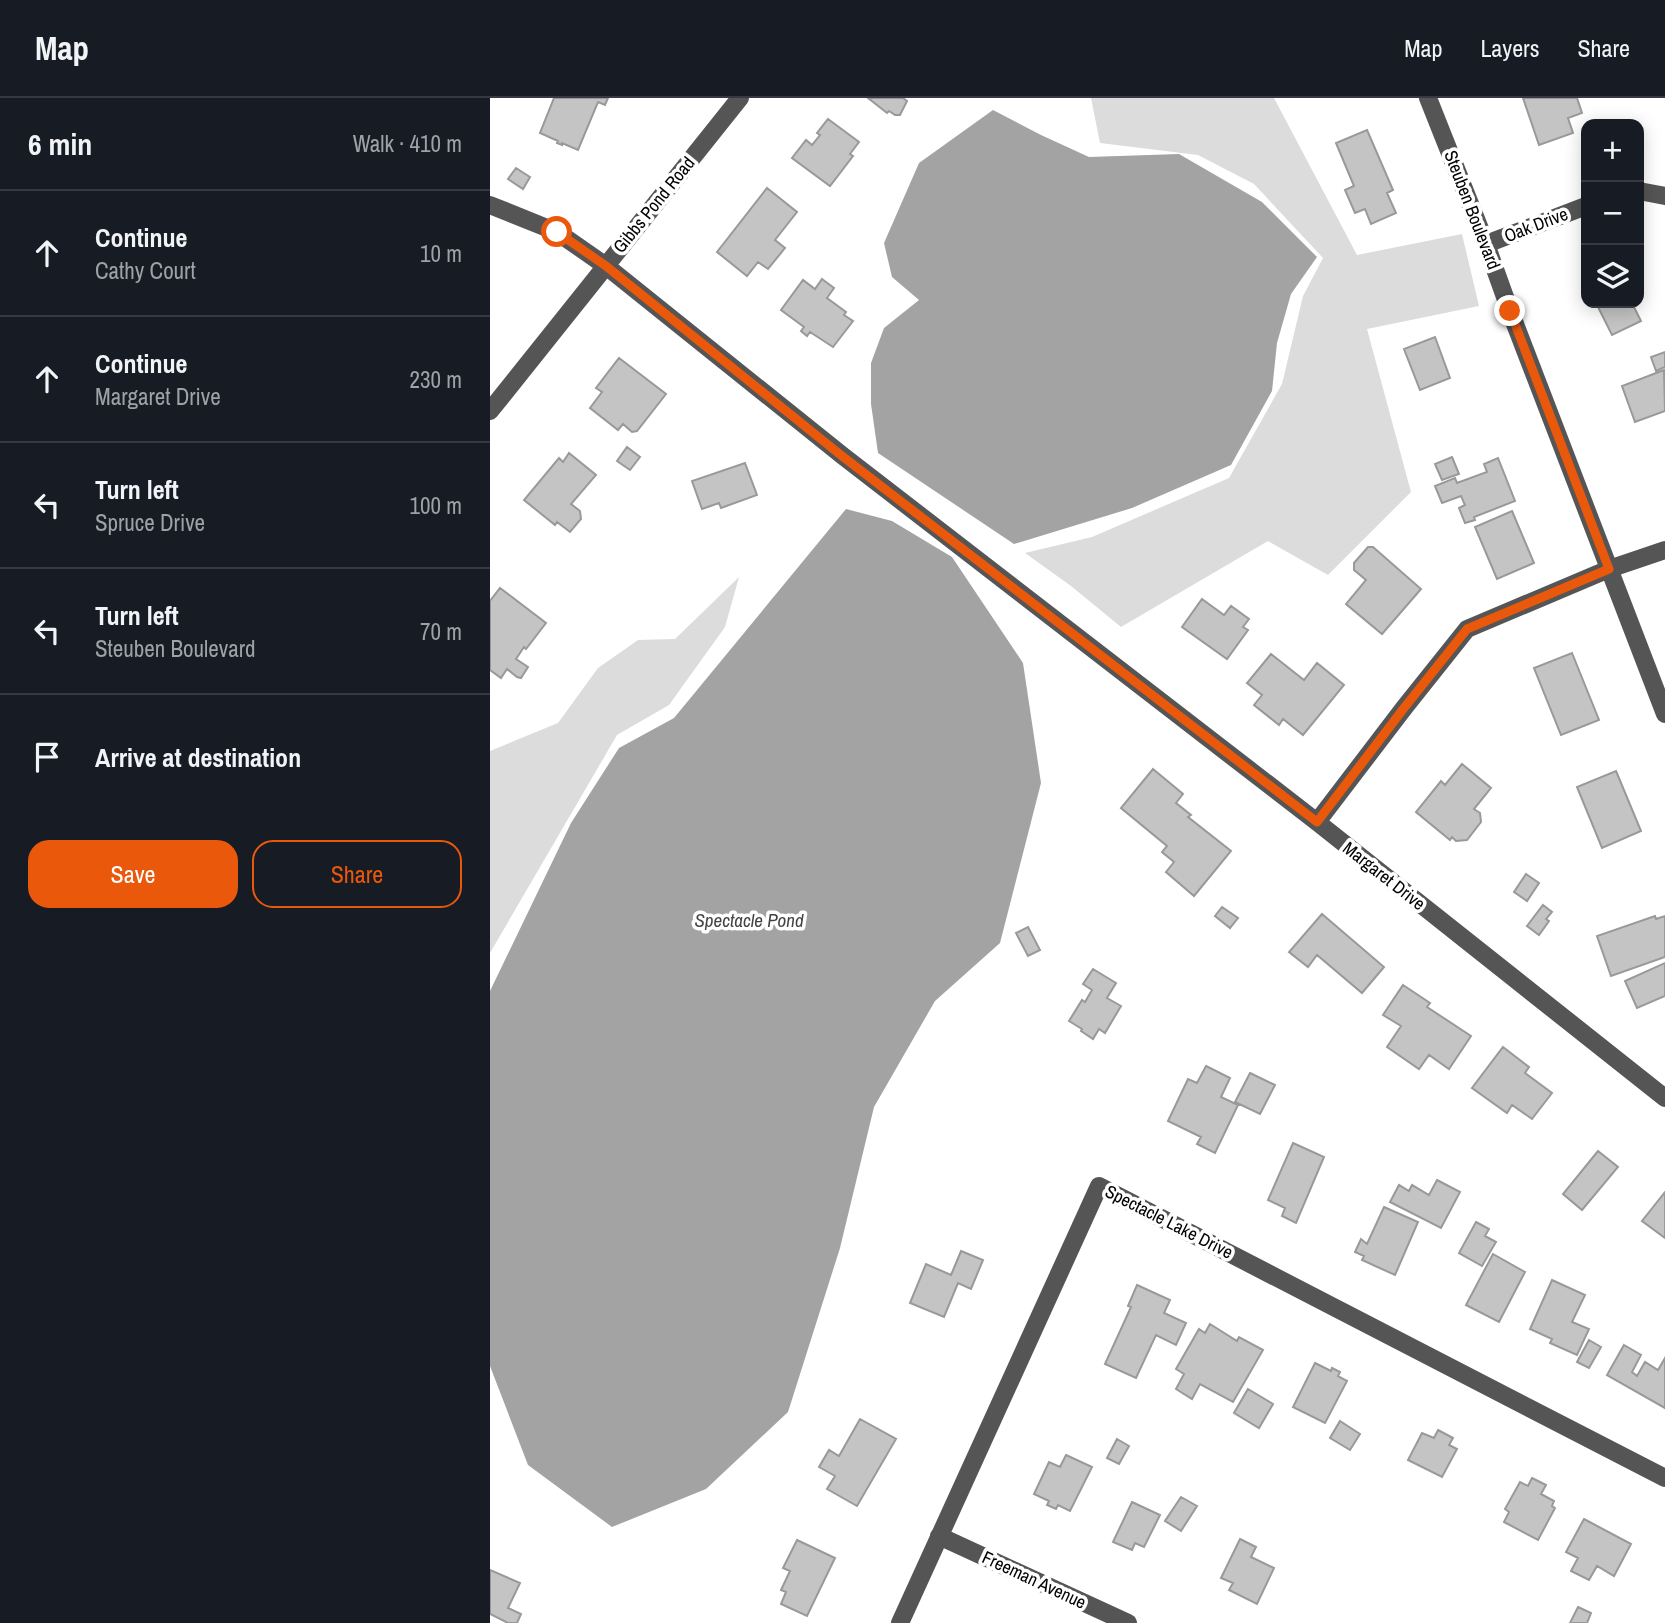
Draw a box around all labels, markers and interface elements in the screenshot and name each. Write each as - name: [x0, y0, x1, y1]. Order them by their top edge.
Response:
- text: Map: [35, 26, 89, 70]
- text: Map: [1404, 32, 1442, 64]
- text: Layers: [1480, 32, 1539, 64]
- text: Share: [1577, 32, 1630, 64]
- map controls: [1581, 119, 1644, 308]
- button: +: [1581, 119, 1644, 182]
- text: 6 min: [28, 124, 92, 164]
- text: Walk · 410 m: [353, 128, 462, 159]
- street label: Steuben Boulevard: [1438, 147, 1507, 273]
- street label: Gibbs Pond Road: [607, 151, 700, 258]
- button: −: [1581, 182, 1644, 245]
- street label: Oak Drive: [1500, 201, 1571, 248]
- route start: [541, 216, 572, 247]
- text: Continue: [95, 220, 187, 255]
- icon: ahead: [28, 234, 66, 272]
- text: 10 m: [420, 238, 462, 269]
- button: layers: [1581, 245, 1644, 308]
- text: Cathy Court: [95, 255, 196, 286]
- route end: [1494, 295, 1525, 326]
- text: Continue: [95, 346, 187, 381]
- icon: ahead: [28, 360, 66, 398]
- text: 230 m: [410, 364, 462, 395]
- text: Margaret Drive: [95, 381, 221, 412]
- text: Turn left: [95, 472, 179, 507]
- icon: left: [28, 486, 66, 524]
- text: 100 m: [410, 490, 462, 521]
- text: Spruce Drive: [95, 507, 205, 538]
- text: Turn left: [95, 598, 179, 633]
- icon: left: [28, 612, 66, 650]
- text: 70 m: [420, 616, 462, 647]
- text: Steuben Boulevard: [95, 633, 255, 664]
- icon: arrive: [28, 738, 66, 776]
- text: Arrive at destination: [95, 740, 301, 775]
- street label: Margaret Drive: [1338, 835, 1431, 916]
- button: Save: [28, 840, 238, 908]
- button: Share: [252, 840, 462, 908]
- water label: Spectacle Pond: [694, 907, 804, 933]
- street label: Spectacle Lake Drive: [1101, 1179, 1237, 1265]
- street label: Freeman Avenue: [978, 1545, 1090, 1615]

